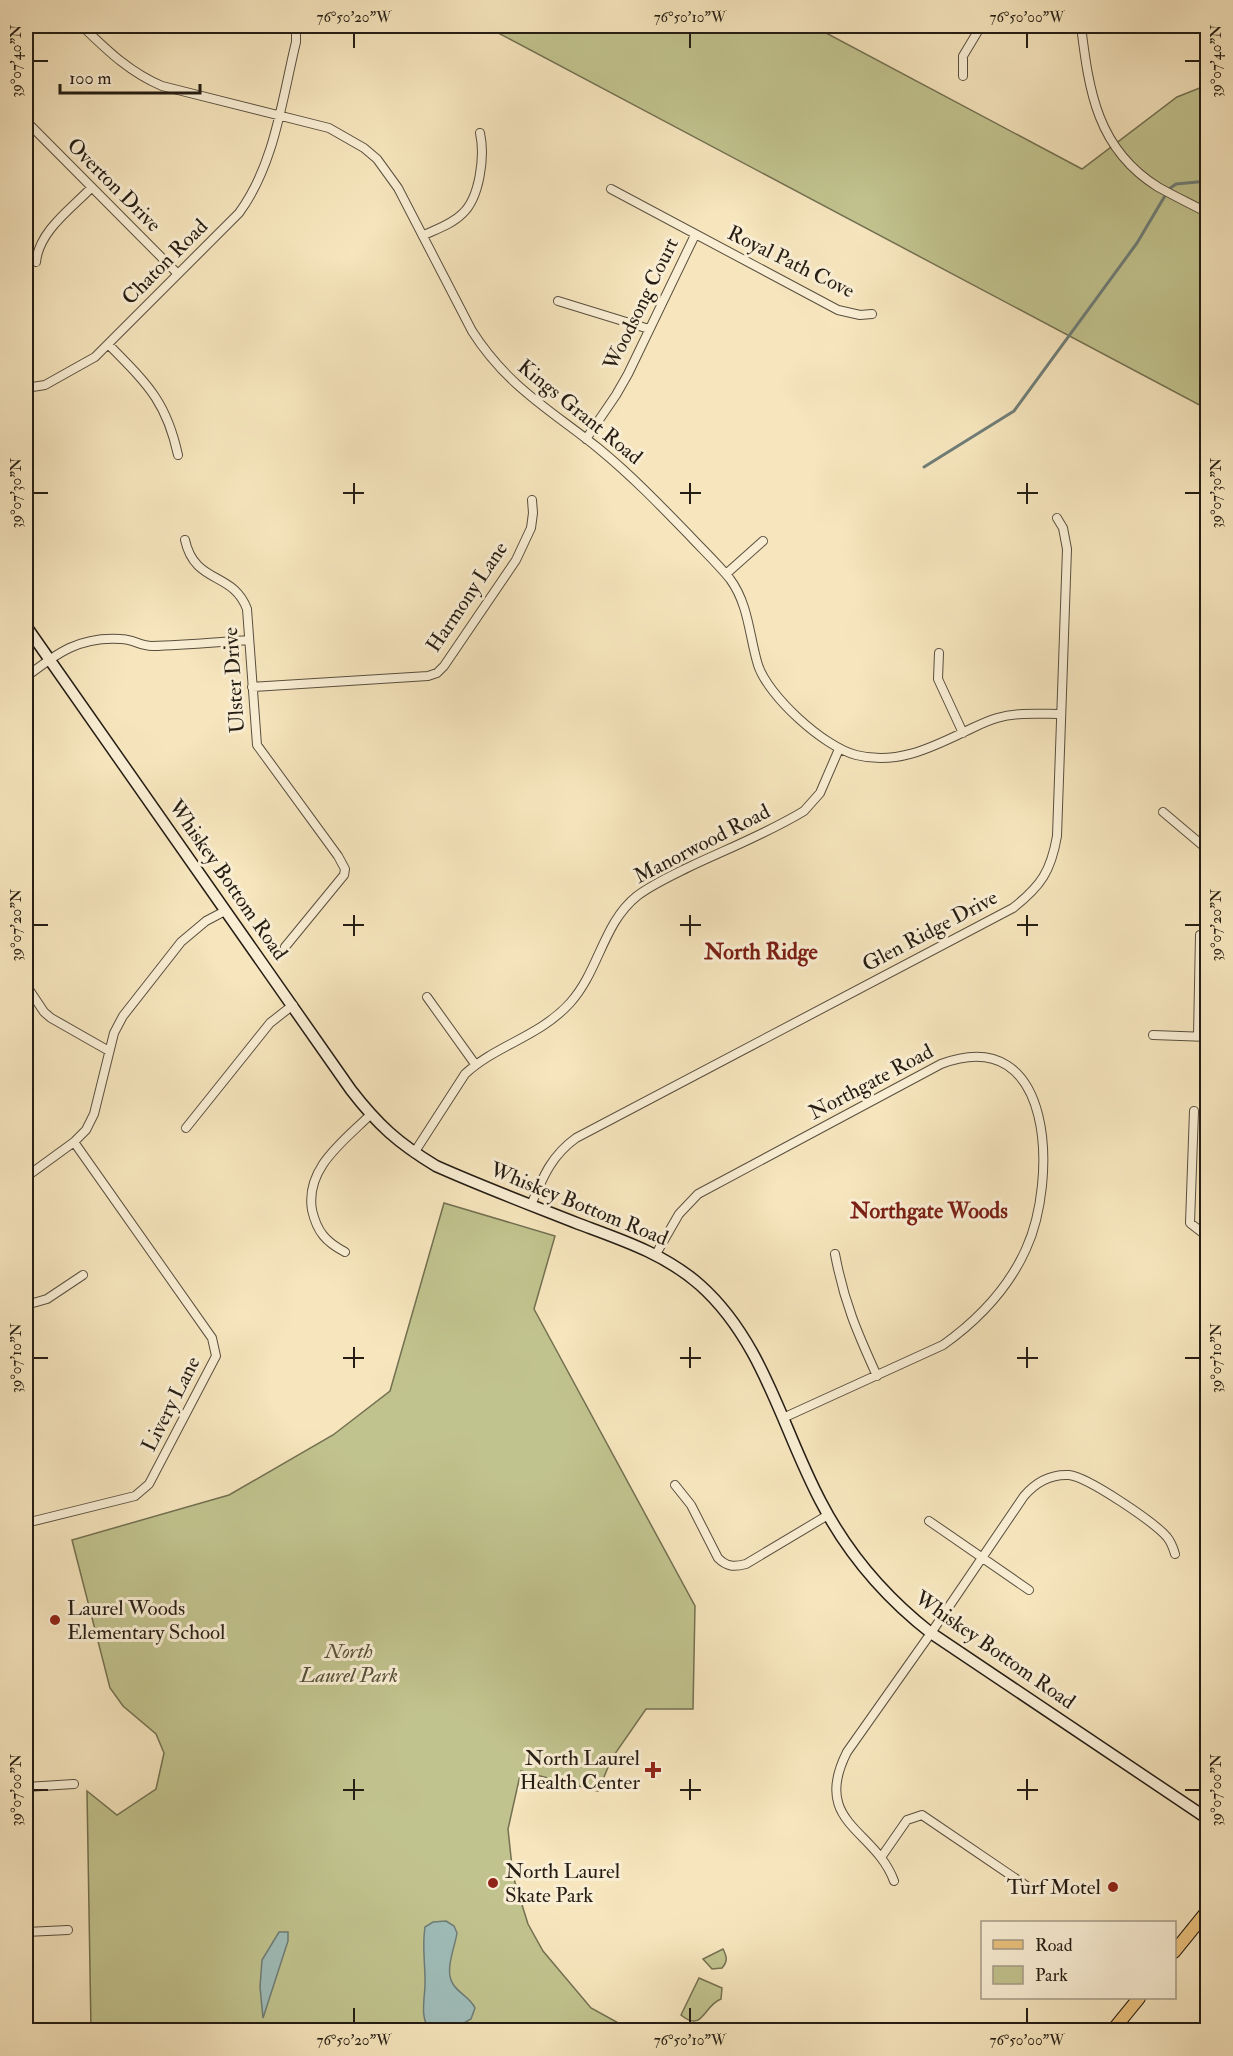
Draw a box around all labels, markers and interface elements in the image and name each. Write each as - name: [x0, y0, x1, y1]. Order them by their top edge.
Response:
- text: 76°50'20"W: [317, 8, 392, 27]
- text: 76°50'10"W: [654, 8, 727, 27]
- text: 76°50'00"W: [990, 8, 1065, 27]
- text: 39°07'40"N: [7, 24, 26, 97]
- text: 39°07'40"N: [1207, 24, 1226, 97]
- scale bar: [60, 57, 200, 95]
- text: 100 m: [69, 67, 112, 90]
- street label: Overton Drive: [61, 132, 167, 238]
- street label: Chaton Road: [116, 213, 214, 311]
- street label: Royal Path Cove: [723, 220, 859, 304]
- street label: Woodsong Court: [597, 233, 685, 376]
- street label: Kings Grant Road: [512, 353, 648, 471]
- text: 39°07'30"N: [7, 457, 26, 528]
- text: 39°07'30"N: [1207, 457, 1226, 528]
- street label: Harmony Lane: [420, 536, 514, 657]
- street label: Ulster Drive: [217, 626, 251, 734]
- street label: Whiskey Bottom Road: [162, 794, 294, 966]
- street label: Manorwood Road: [629, 798, 775, 890]
- street label: Glen Ridge Drive: [858, 884, 1003, 978]
- text: 39°07'20"N: [7, 888, 26, 961]
- text: 39°07'20"N: [1207, 888, 1226, 961]
- district label: North Ridge: [703, 938, 819, 967]
- street label: Northgate Road: [804, 1038, 938, 1126]
- street label: Whiskey Bottom Road: [485, 1156, 673, 1252]
- district label: Northgate Woods: [849, 1197, 1008, 1226]
- text: 39°07'10"N: [7, 1322, 26, 1393]
- text: 39°07'10"N: [1207, 1322, 1226, 1393]
- street label: Livery Lane: [136, 1352, 207, 1456]
- street label: Whiskey Bottom Road: [909, 1584, 1081, 1716]
- place label: Laurel Woods Elementary School: [67, 1595, 226, 1646]
- marker: Laurel Woods Elementary School: [48, 1613, 62, 1627]
- park label: North Laurel Park: [299, 1638, 398, 1689]
- place label: North Laurel Health Center: [520, 1745, 641, 1796]
- text: 39°07'00"N: [7, 1753, 26, 1826]
- text: 39°07'00"N: [1207, 1753, 1226, 1826]
- marker: North Laurel Health Center: [644, 1761, 662, 1779]
- place label: North Laurel Skate Park: [505, 1858, 621, 1909]
- place label: Turf Motel: [1007, 1874, 1102, 1901]
- marker: North Laurel Skate Park: [486, 1876, 500, 1890]
- marker: Turf Motel: [1106, 1880, 1120, 1894]
- legend: [981, 1921, 1176, 1999]
- text: Road: [1035, 1934, 1073, 1957]
- text: Park: [1035, 1964, 1068, 1987]
- text: 76°50'20"W: [317, 2031, 392, 2050]
- text: 76°50'10"W: [654, 2031, 727, 2050]
- text: 76°50'00"W: [990, 2031, 1065, 2050]

